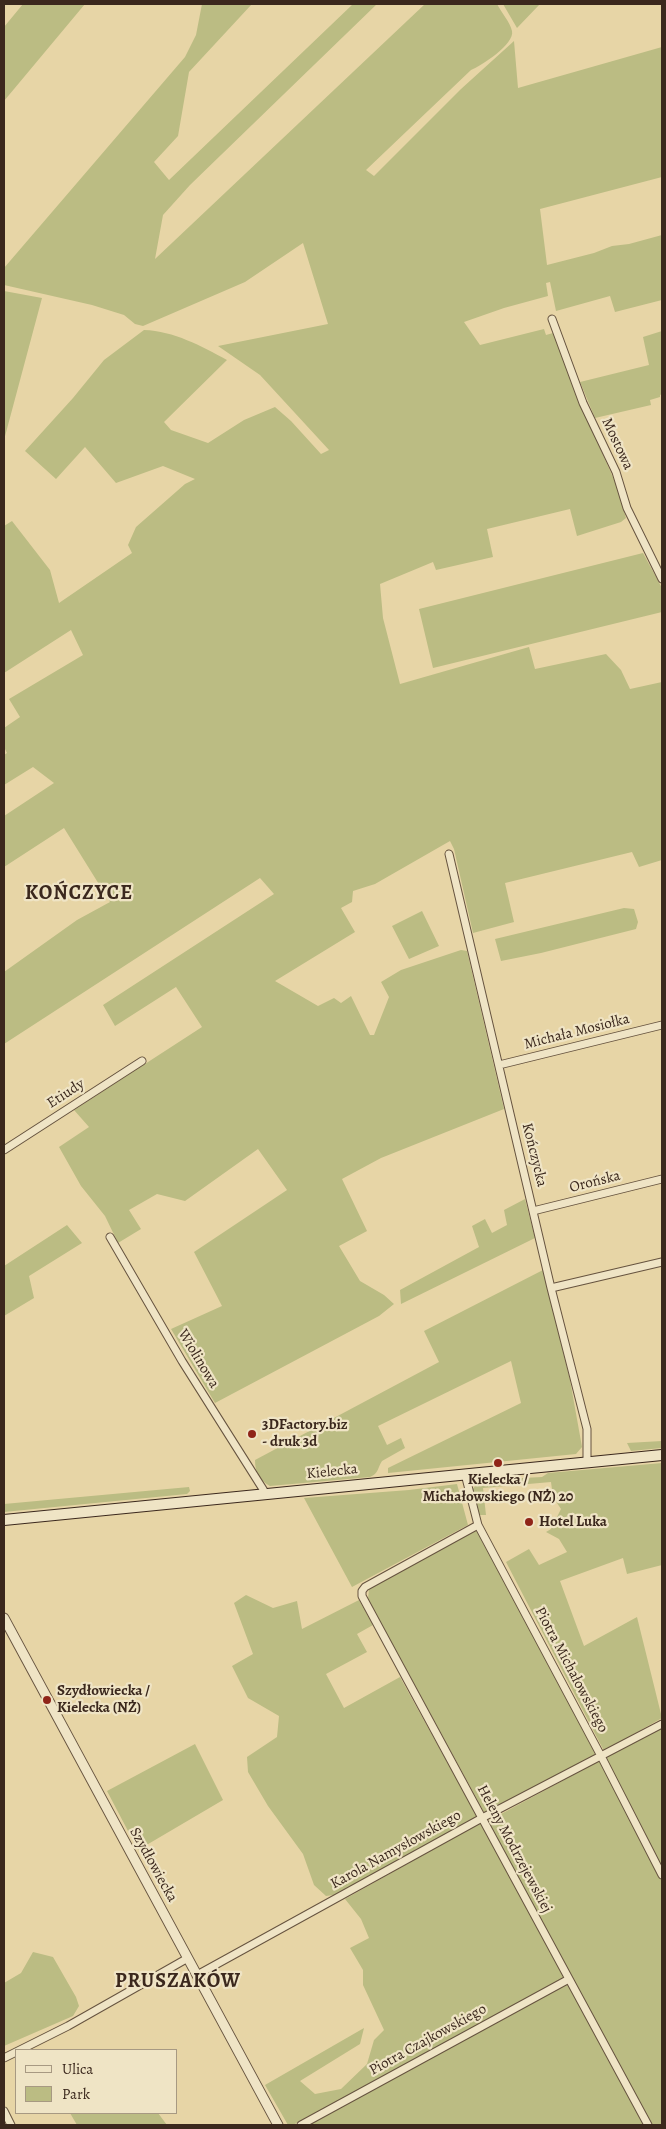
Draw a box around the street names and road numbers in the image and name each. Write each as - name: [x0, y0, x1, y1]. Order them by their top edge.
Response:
- street label: Mostowa: [597, 415, 637, 473]
- street label: Michała Mosiołka: [522, 1010, 632, 1054]
- street label: Etiudy: [44, 1075, 88, 1113]
- street label: Kończycka: [517, 1121, 551, 1189]
- street label: Orońska: [568, 1167, 622, 1197]
- street label: Wiolinowa: [173, 1326, 223, 1392]
- street label: Kielecka: [306, 1460, 358, 1484]
- street label: Piotra Michałowskiego: [530, 1604, 612, 1736]
- street label: Heleny Modrzejewskiej: [473, 1782, 555, 1916]
- street label: Karola Namysłowskiego: [328, 1807, 464, 1893]
- street label: Szydłowiecka: [125, 1824, 181, 1906]
- street label: Piotra Czajkowskiego: [366, 2000, 490, 2080]

